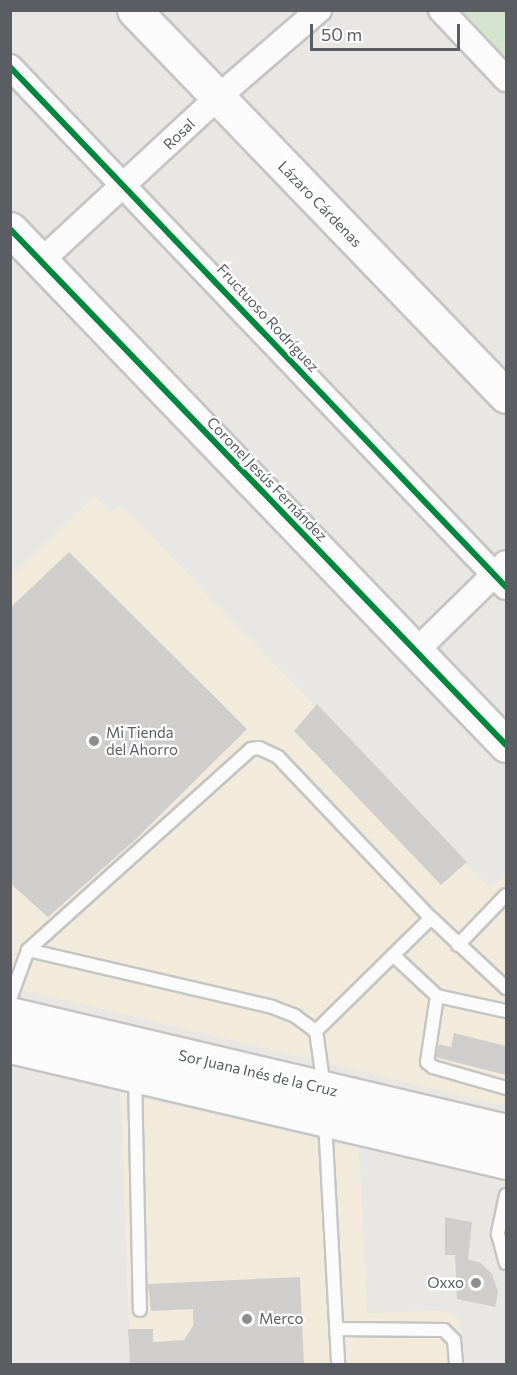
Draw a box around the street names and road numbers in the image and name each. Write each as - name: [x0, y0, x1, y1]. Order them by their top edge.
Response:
- street label: Rosal: [159, 115, 199, 153]
- street label: Lázaro Cárdenas: [274, 157, 366, 251]
- street label: Fructuoso Rodríguez: [213, 260, 323, 376]
- street label: Coronel Jesús Fernández: [203, 413, 331, 545]
- street label: Sor Juana Inés de la Cruz: [177, 1046, 339, 1100]

